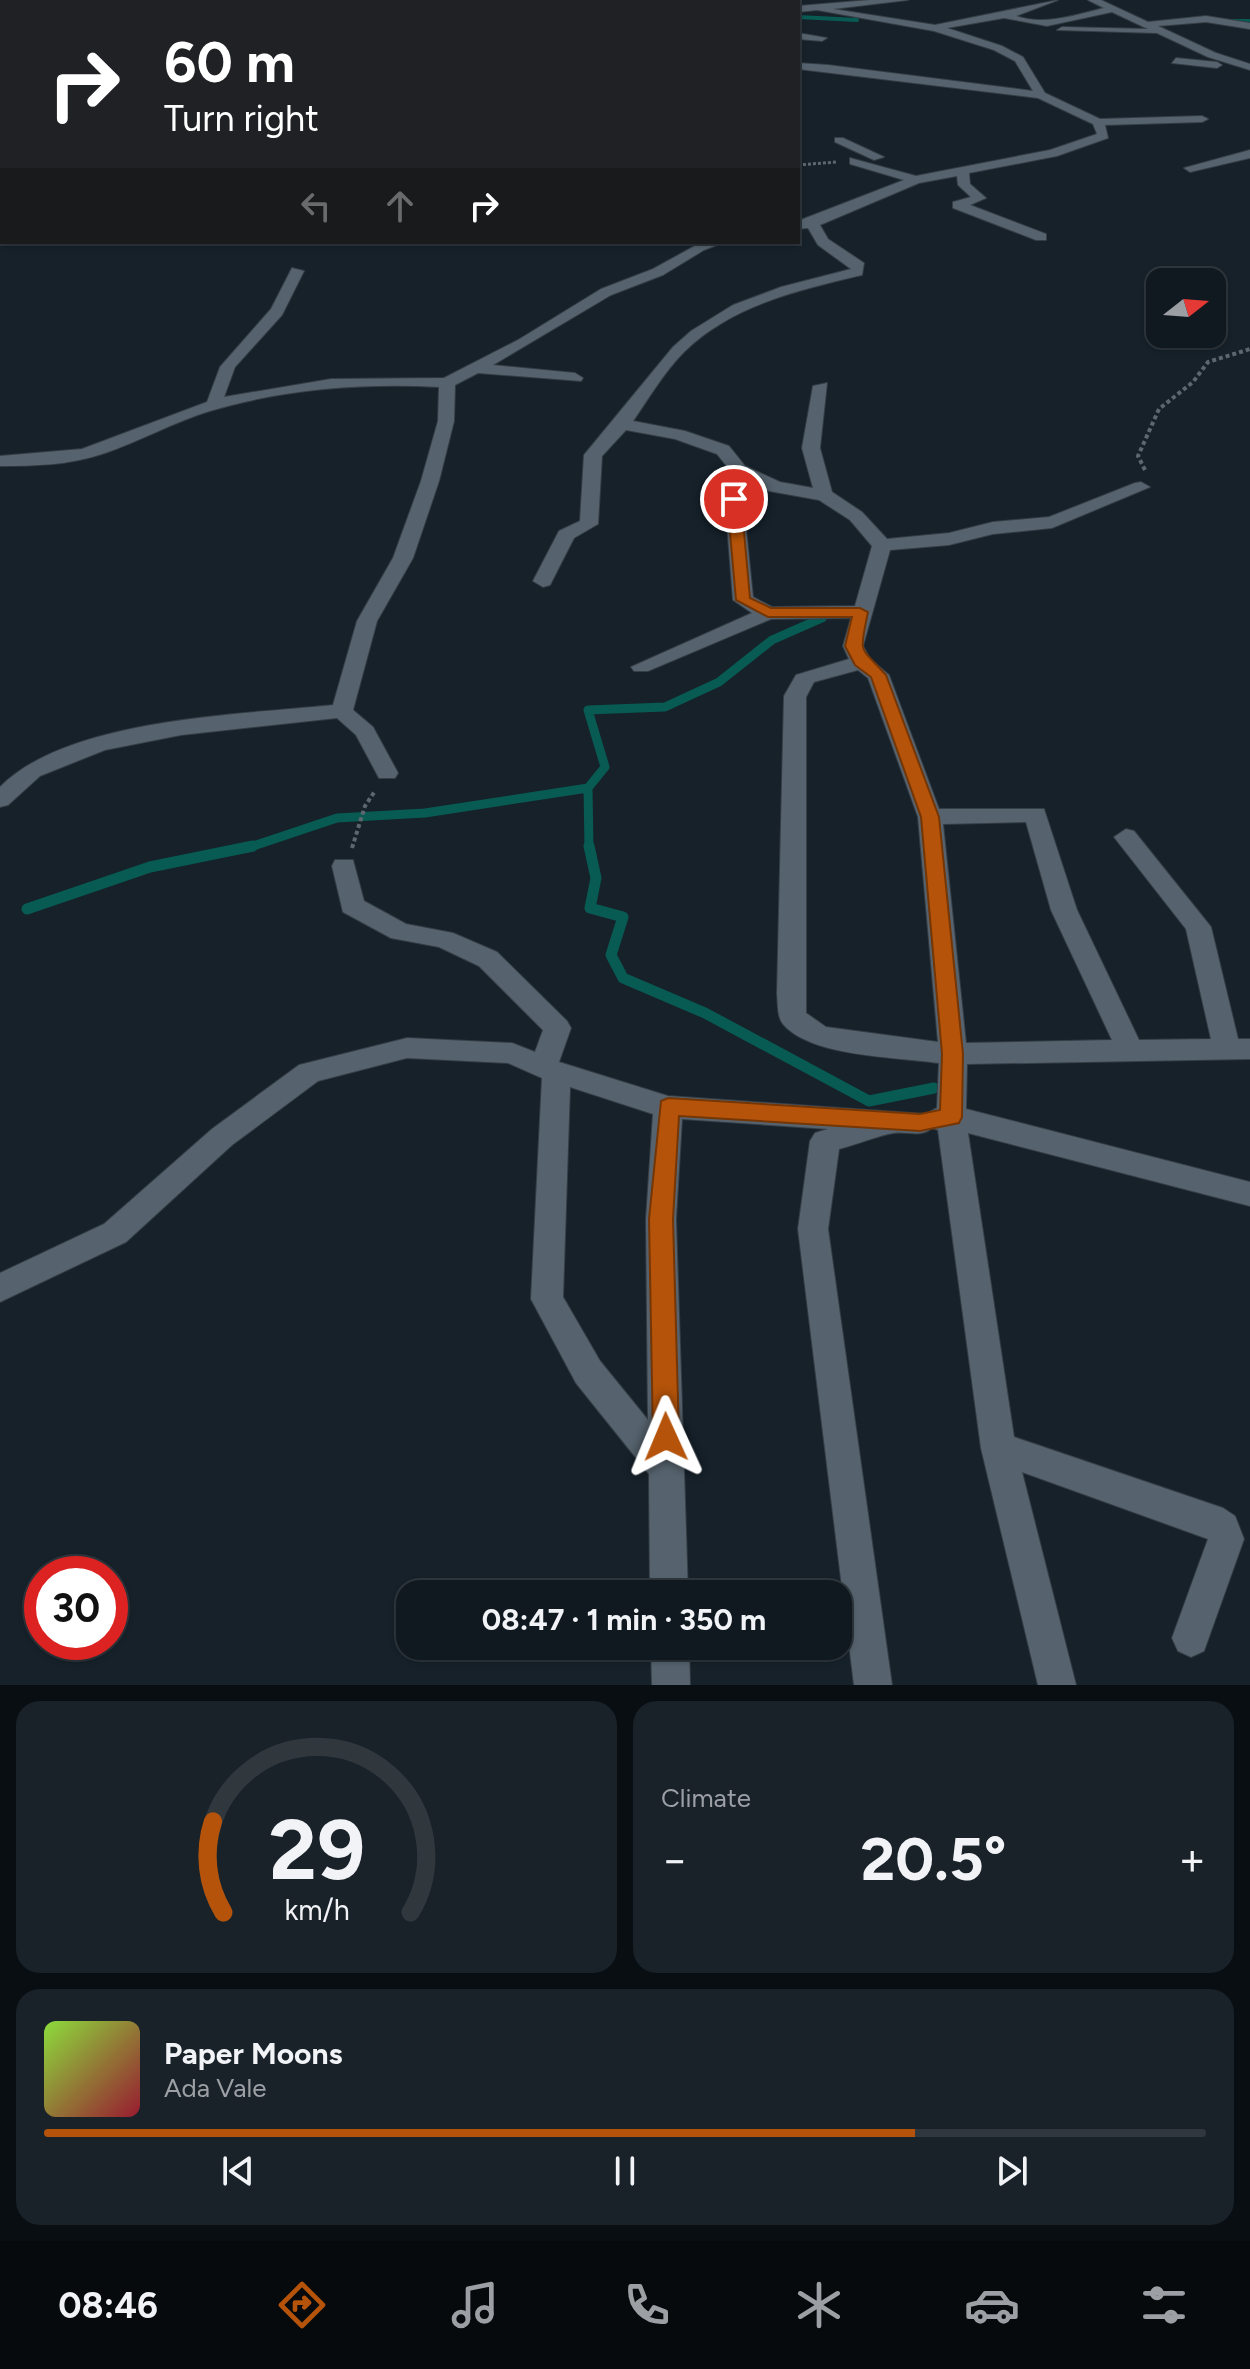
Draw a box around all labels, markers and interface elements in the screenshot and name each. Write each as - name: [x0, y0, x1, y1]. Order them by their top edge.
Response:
- text: 60 m: [164, 29, 295, 96]
- icon: right: [32, 32, 136, 136]
- text: Turn right: [164, 97, 319, 140]
- icon: left: [294, 184, 338, 228]
- icon: ahead: [378, 184, 422, 228]
- icon: right: [462, 184, 506, 228]
- north arrow: [1146, 268, 1226, 348]
- map controls: [1146, 268, 1226, 348]
- pin: [700, 465, 768, 533]
- icon: arrive: [712, 477, 756, 521]
- position arrow: [624, 1395, 708, 1479]
- speed limit sign: 30: [24, 1556, 128, 1660]
- text: 08:47 · 1 min · 350 m: [482, 1601, 766, 1638]
- text: Climate: [661, 1782, 751, 1814]
- text: 29: [268, 1800, 365, 1900]
- text: 20.5°: [860, 1823, 1007, 1895]
- text: −: [661, 1833, 688, 1886]
- text: +: [1179, 1833, 1206, 1886]
- text: km/h: [284, 1893, 349, 1927]
- text: Paper Moons: [164, 2035, 343, 2072]
- text: Ada Vale: [164, 2072, 267, 2104]
- icon: previous: [216, 2149, 260, 2193]
- icon: pause: [603, 2149, 647, 2193]
- icon: next: [990, 2149, 1034, 2193]
- icon: directions: [274, 2277, 330, 2333]
- icon: music: [447, 2277, 503, 2333]
- icon: phone: [619, 2277, 675, 2333]
- icon: climate: [791, 2277, 847, 2333]
- icon: car: [964, 2277, 1020, 2333]
- icon: filters: [1136, 2277, 1192, 2333]
- text: 08:46: [58, 2284, 158, 2327]

